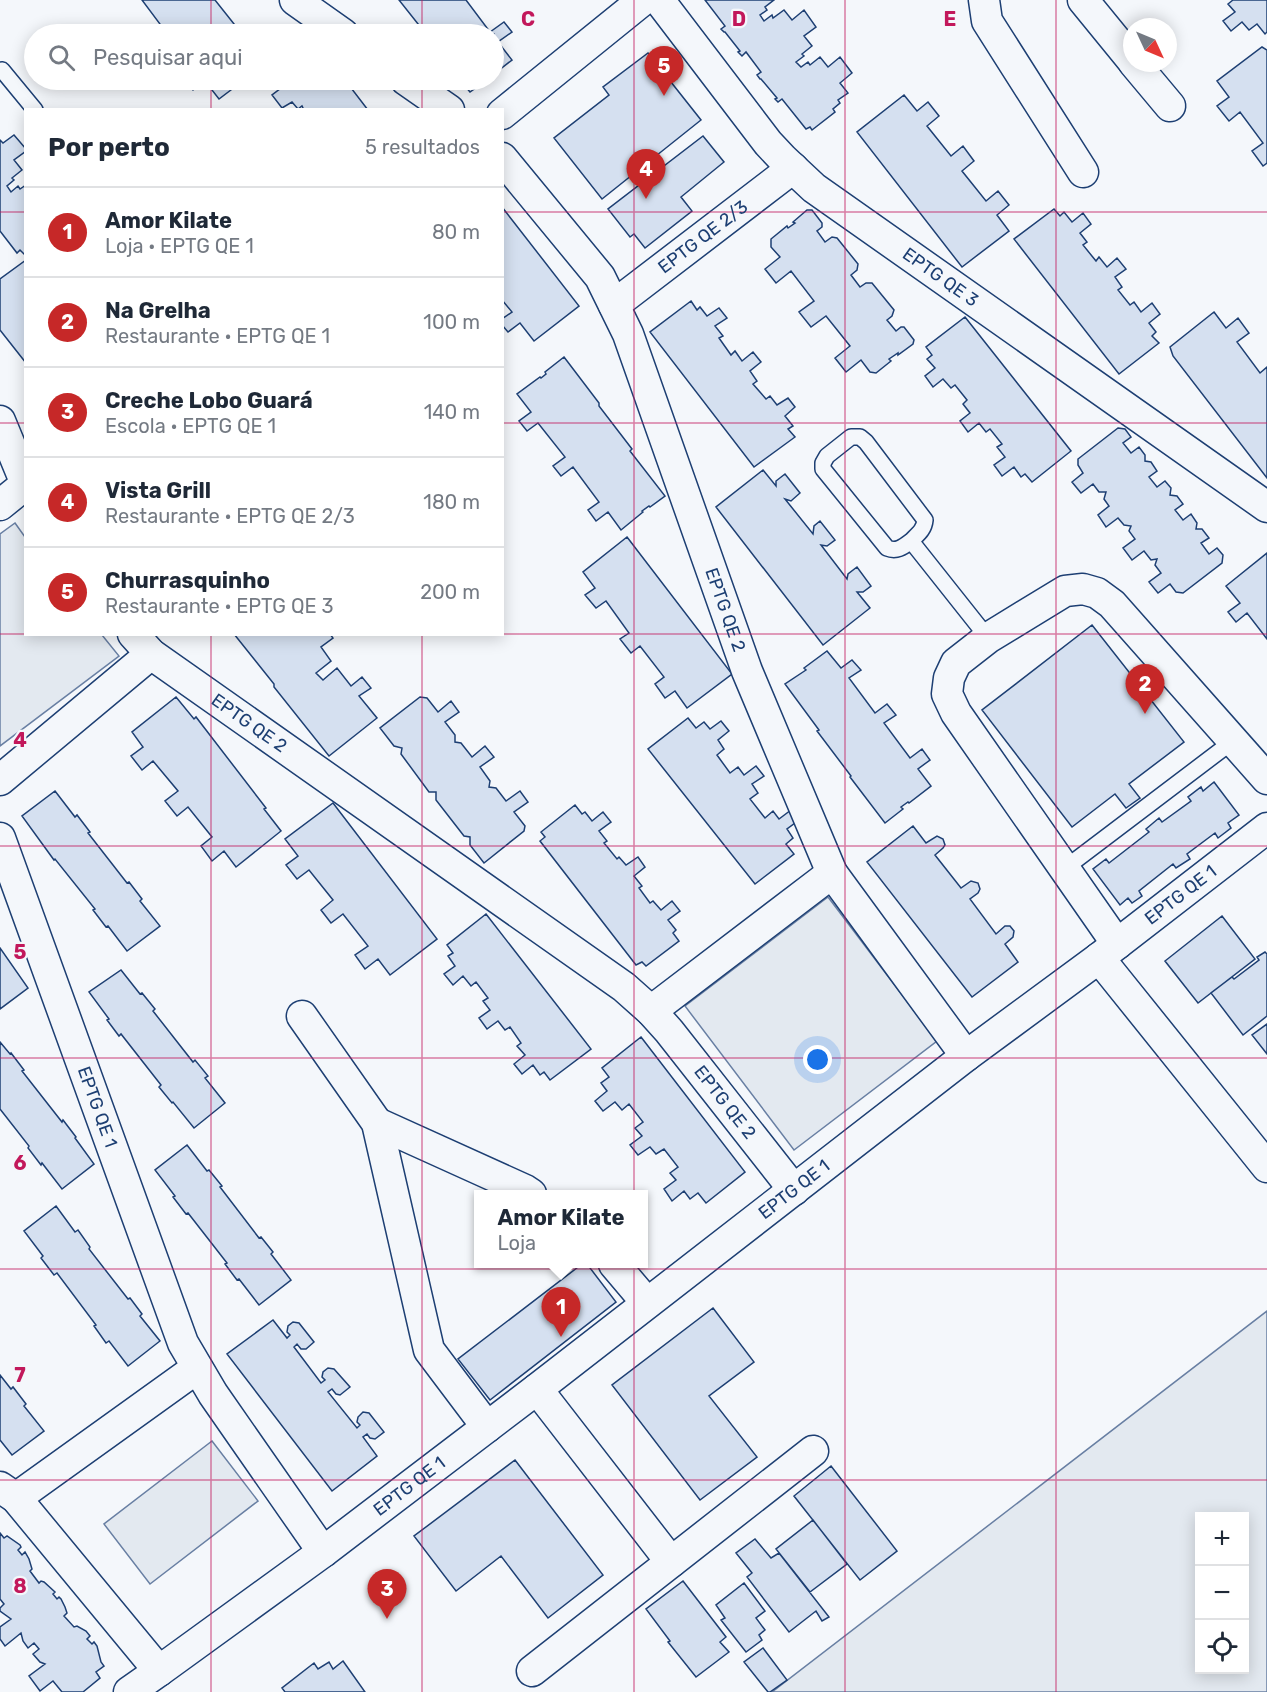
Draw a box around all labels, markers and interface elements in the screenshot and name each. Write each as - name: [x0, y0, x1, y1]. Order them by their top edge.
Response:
- text: C: [521, 7, 535, 31]
- text: D: [732, 7, 746, 31]
- text: E: [944, 7, 956, 31]
- north arrow: [1123, 18, 1177, 72]
- search box: [24, 24, 504, 90]
- icon: search: [45, 41, 78, 74]
- text: Pesquisar aqui: [93, 44, 243, 71]
- pin: 5: [644, 46, 684, 96]
- text: Por perto: [48, 132, 170, 163]
- text: 5 resultados: [365, 135, 480, 159]
- pin: 4: [626, 150, 666, 199]
- street label: EPTG QE 2/3: [654, 196, 752, 278]
- text: Amor Kilate: [105, 207, 232, 234]
- text: 1: [63, 220, 72, 244]
- text: 80 m: [432, 220, 480, 244]
- text: Loja · EPTG QE 1: [105, 234, 254, 258]
- street label: EPTG QE 3: [898, 243, 983, 311]
- text: Na Grelha: [105, 297, 211, 324]
- text: 2: [61, 310, 74, 334]
- text: 100 m: [423, 310, 480, 334]
- text: Restaurante · EPTG QE 1: [105, 324, 330, 348]
- text: Creche Lobo Guará: [105, 387, 313, 414]
- text: 3: [61, 400, 74, 424]
- text: 140 m: [424, 400, 480, 424]
- text: Escola · EPTG QE 1: [105, 414, 276, 438]
- text: Vista Grill: [105, 477, 211, 504]
- text: 4: [61, 490, 74, 514]
- text: 180 m: [423, 490, 480, 514]
- text: Restaurante · EPTG QE 2/3: [105, 504, 355, 528]
- street label: EPTG QE 2: [700, 565, 750, 655]
- text: Churrasquinho: [105, 567, 270, 594]
- text: 5: [61, 580, 74, 604]
- text: 200 m: [420, 580, 480, 604]
- text: Restaurante · EPTG QE 3: [105, 594, 333, 618]
- pin: 2: [1126, 664, 1164, 714]
- street label: EPTG QE 2: [207, 689, 291, 757]
- text: 4: [13, 728, 27, 752]
- street label: EPTG QE 1: [1140, 860, 1221, 929]
- text: 5: [14, 940, 27, 964]
- your location: [803, 1045, 832, 1074]
- street label: EPTG QE 2: [689, 1061, 761, 1143]
- street label: EPTG QE 1: [73, 1063, 122, 1150]
- text: 6: [13, 1151, 27, 1175]
- street label: EPTG QE 1: [754, 1155, 834, 1224]
- popup: [474, 1190, 648, 1268]
- text: Amor Kilate: [498, 1204, 625, 1231]
- text: Loja: [498, 1231, 536, 1255]
- pin: 1: [542, 1288, 580, 1337]
- text: 7: [14, 1363, 26, 1387]
- street label: EPTG QE 1: [369, 1452, 450, 1521]
- map controls: [1195, 1512, 1249, 1674]
- button: +: [1195, 1512, 1249, 1566]
- button: −: [1195, 1566, 1249, 1620]
- pin: 3: [368, 1570, 406, 1619]
- text: 8: [13, 1574, 27, 1598]
- button: locate: [1195, 1620, 1249, 1674]

